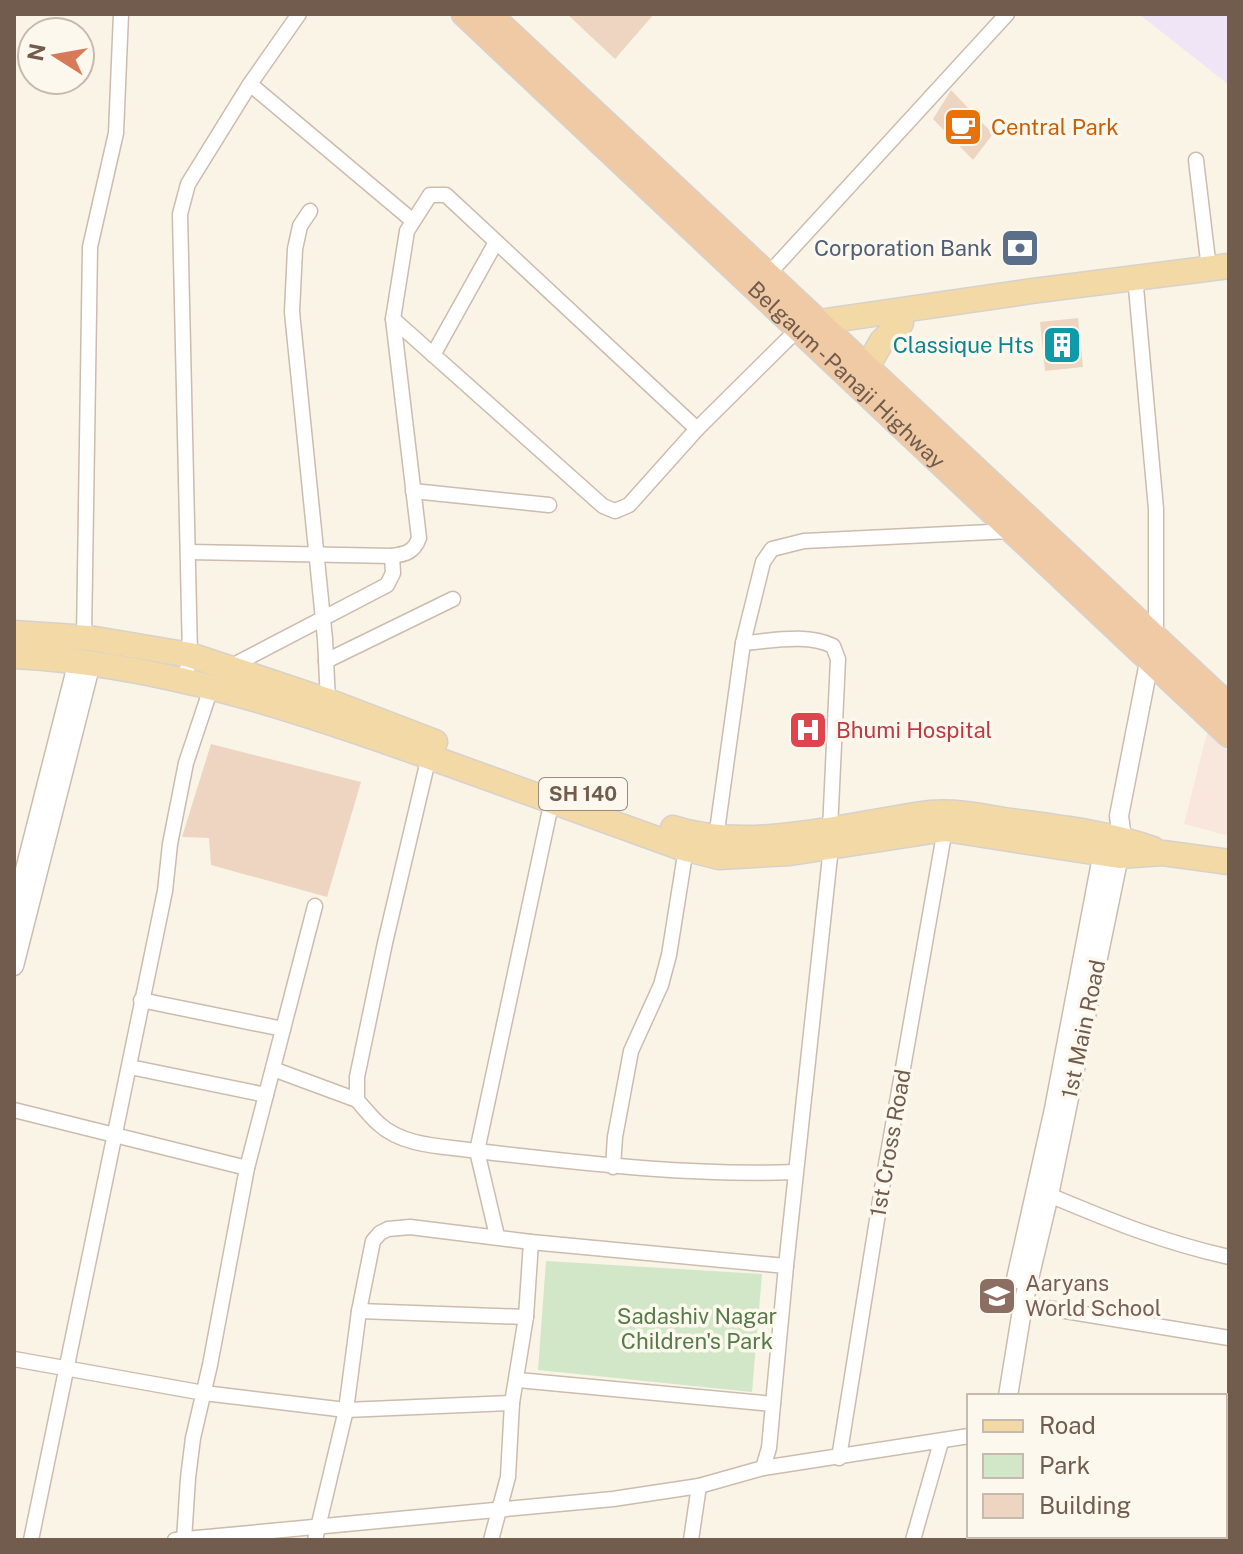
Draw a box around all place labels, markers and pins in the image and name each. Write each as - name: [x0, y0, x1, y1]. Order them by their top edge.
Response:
- cafe icon: Central Park: [942, 106, 984, 148]
- place label: Central Park: [991, 114, 1119, 140]
- bank icon: Corporation Bank: [999, 227, 1041, 269]
- place label: Corporation Bank: [814, 235, 992, 261]
- building icon: Classique Hts: [1041, 324, 1083, 366]
- place label: Classique Hts: [893, 332, 1034, 358]
- hospital icon: Bhumi Hospital: [787, 709, 829, 751]
- place label: Bhumi Hospital: [836, 717, 992, 743]
- place label: Aaryans World School: [1025, 1270, 1161, 1321]
- school or university icon: Aaryans World School: [976, 1275, 1018, 1317]

